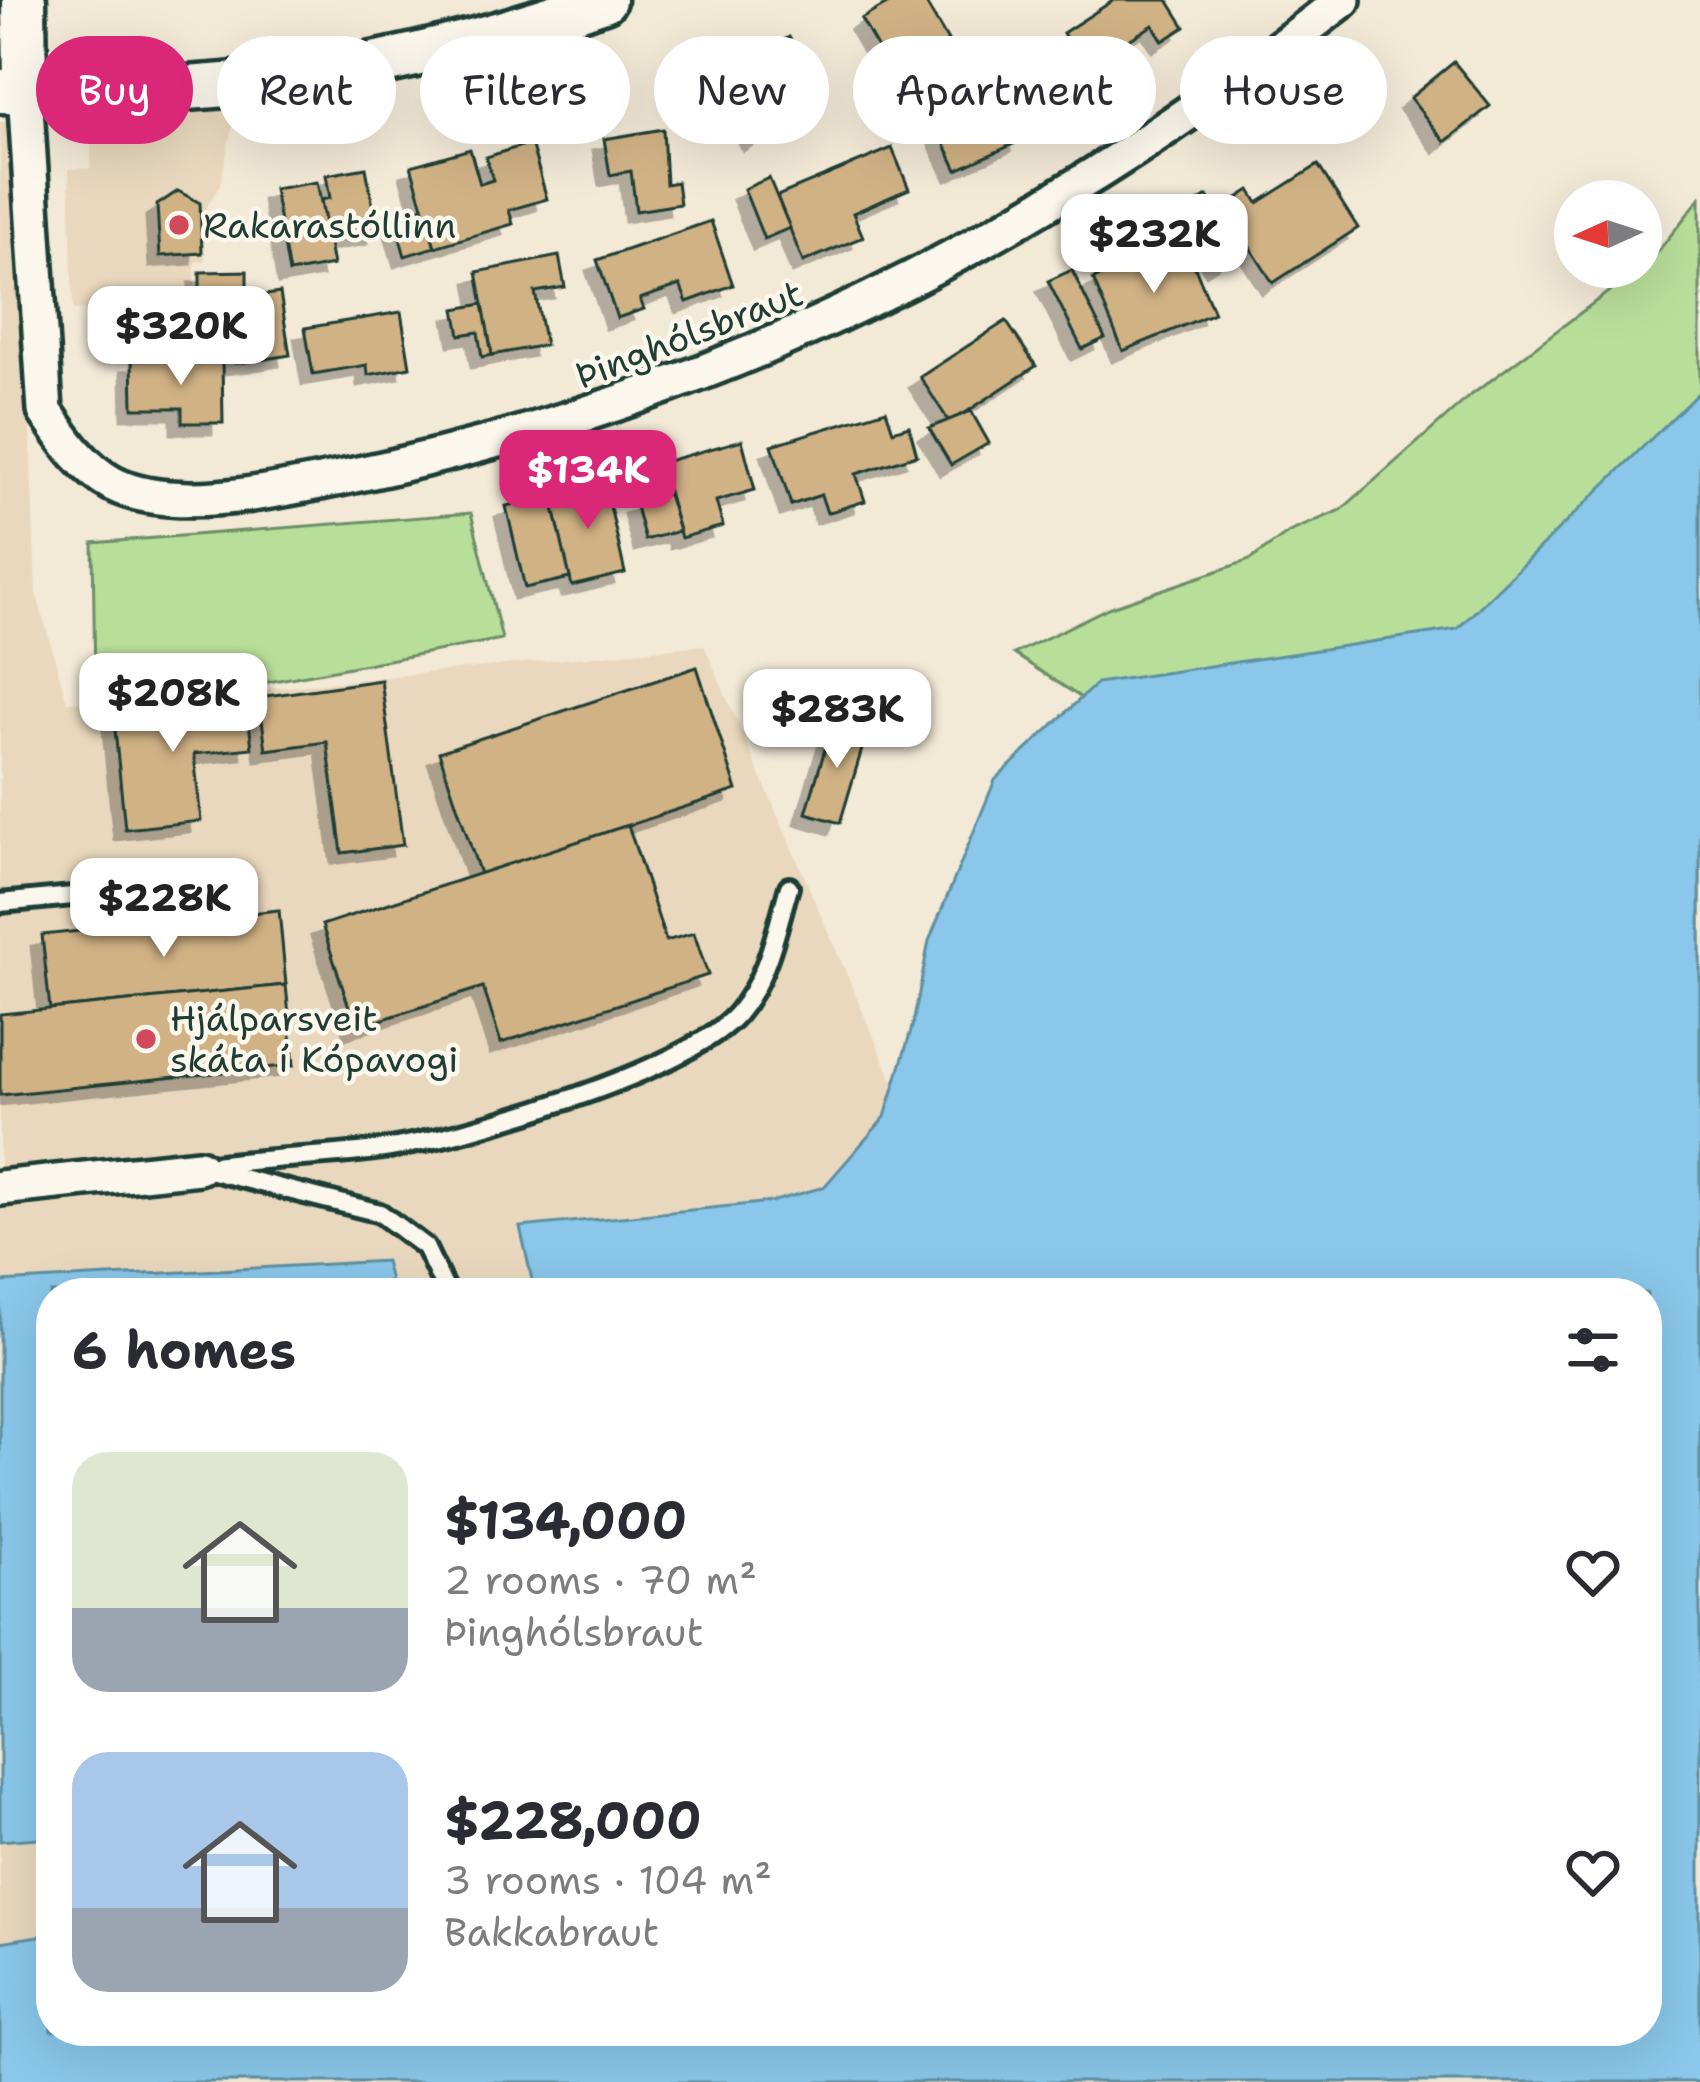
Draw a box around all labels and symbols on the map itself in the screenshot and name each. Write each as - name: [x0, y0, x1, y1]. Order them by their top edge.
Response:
- north arrow: [1554, 180, 1662, 288]
- pin: $232K: [1070, 194, 1238, 296]
- place label: Rakarastóllinn: [203, 201, 456, 250]
- marker: Rakarastóllinn: [166, 212, 192, 238]
- street label: Þinghólsbraut: [569, 269, 810, 400]
- pin: $320K: [97, 286, 265, 388]
- pin: $134K: [504, 430, 672, 532]
- pin: $208K: [89, 653, 257, 755]
- pin: $283K: [753, 669, 921, 771]
- pin: $228K: [80, 858, 248, 960]
- place label: Hjálparsveit skáta í Kópavogi: [170, 994, 458, 1084]
- marker: Hjálparsveit skáta í Kópavogi: [133, 1026, 159, 1052]

